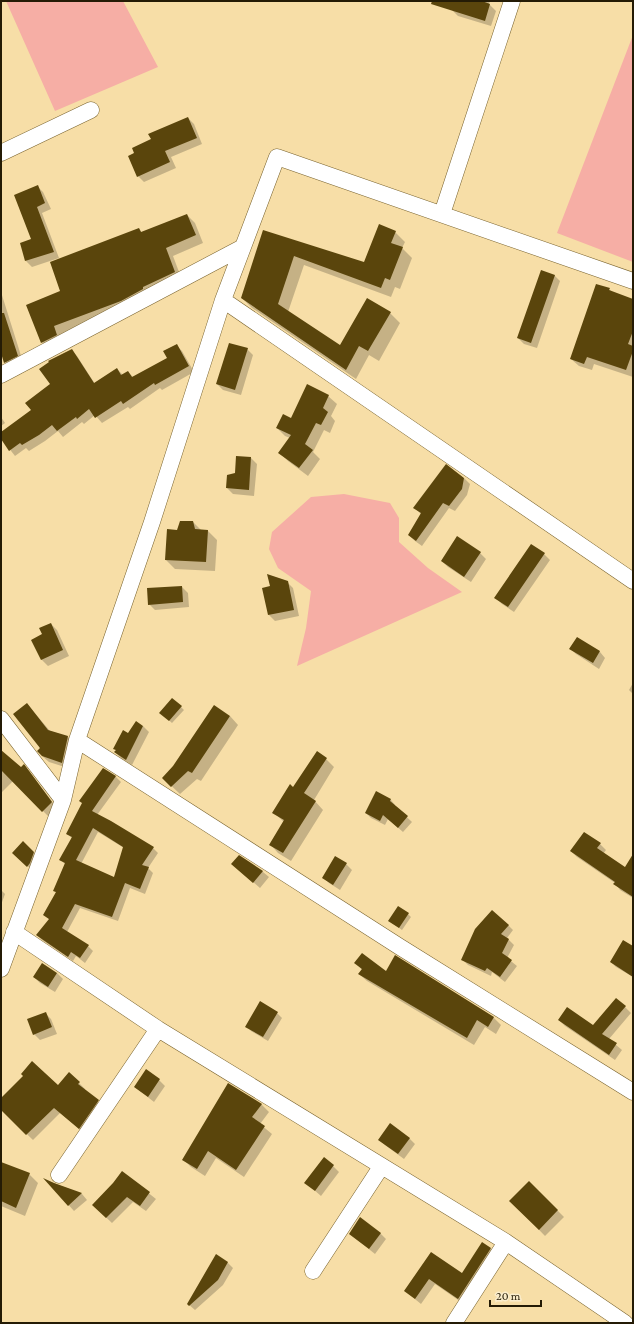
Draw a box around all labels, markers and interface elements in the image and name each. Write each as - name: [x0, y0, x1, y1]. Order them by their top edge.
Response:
- scale bar: [490, 1282, 541, 1308]
- text: 20 m: [496, 1289, 521, 1303]

